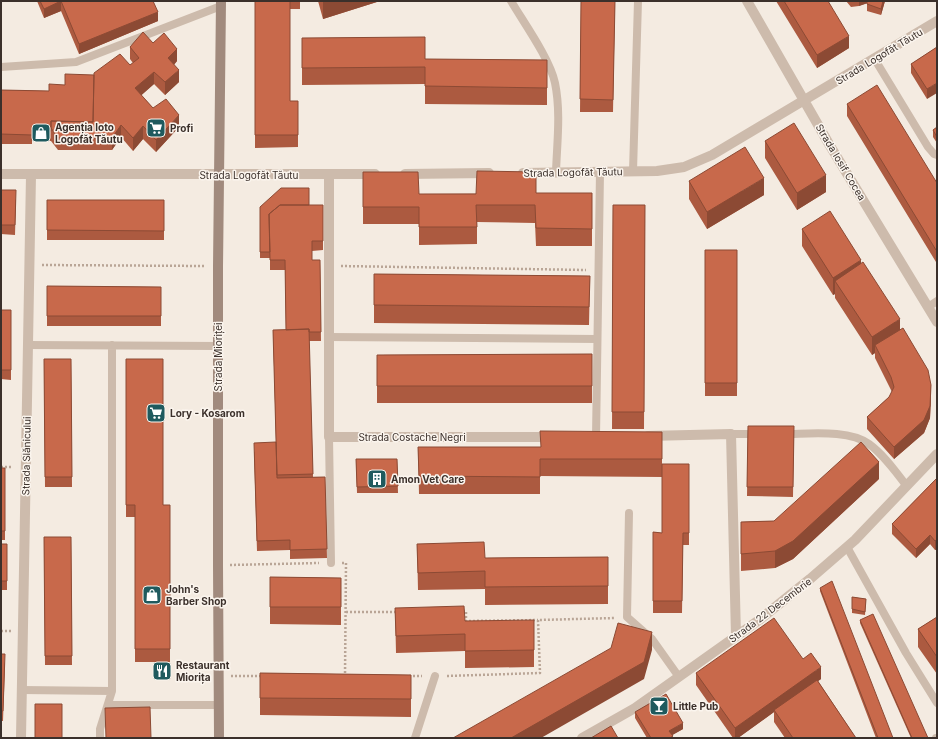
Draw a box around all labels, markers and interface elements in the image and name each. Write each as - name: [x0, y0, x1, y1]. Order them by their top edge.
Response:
- street label: Strada Logofăt Tăutu: [833, 25, 925, 87]
- supermarket icon: Profi: [145, 117, 167, 139]
- place label: Agenția loto Logofăt Tăutu: [55, 121, 123, 146]
- shop icon: Agenția loto Logofăt Tăutu: [30, 122, 52, 144]
- place label: Profi: [170, 122, 194, 134]
- street label: Strada Iosif Cocea: [813, 122, 869, 202]
- street label: Strada Logofăt Tăutu: [523, 165, 623, 179]
- street label: Strada Logofăt Tăutu: [199, 169, 299, 181]
- street label: Strada Mioriței: [212, 323, 225, 391]
- supermarket icon: Lory - Kosarom: [145, 402, 167, 424]
- place label: Lory - Kosarom: [170, 407, 245, 420]
- street label: Strada Slănicului: [19, 417, 33, 495]
- street label: Strada Costache Negri: [358, 431, 466, 443]
- building icon: Amon Vet Care: [366, 468, 388, 490]
- place label: Amon Vet Care: [391, 473, 464, 485]
- street label: Strada 22 Decembrie: [726, 575, 814, 645]
- place label: John's Barber Shop: [166, 583, 227, 607]
- shop icon: John's Barber Shop: [141, 584, 163, 606]
- place label: Restaurant Miorița: [176, 659, 230, 684]
- restaurant icon: Restaurant Miorița: [151, 660, 173, 682]
- bar icon: Little Pub: [648, 695, 670, 717]
- place label: Little Pub: [673, 700, 718, 712]

